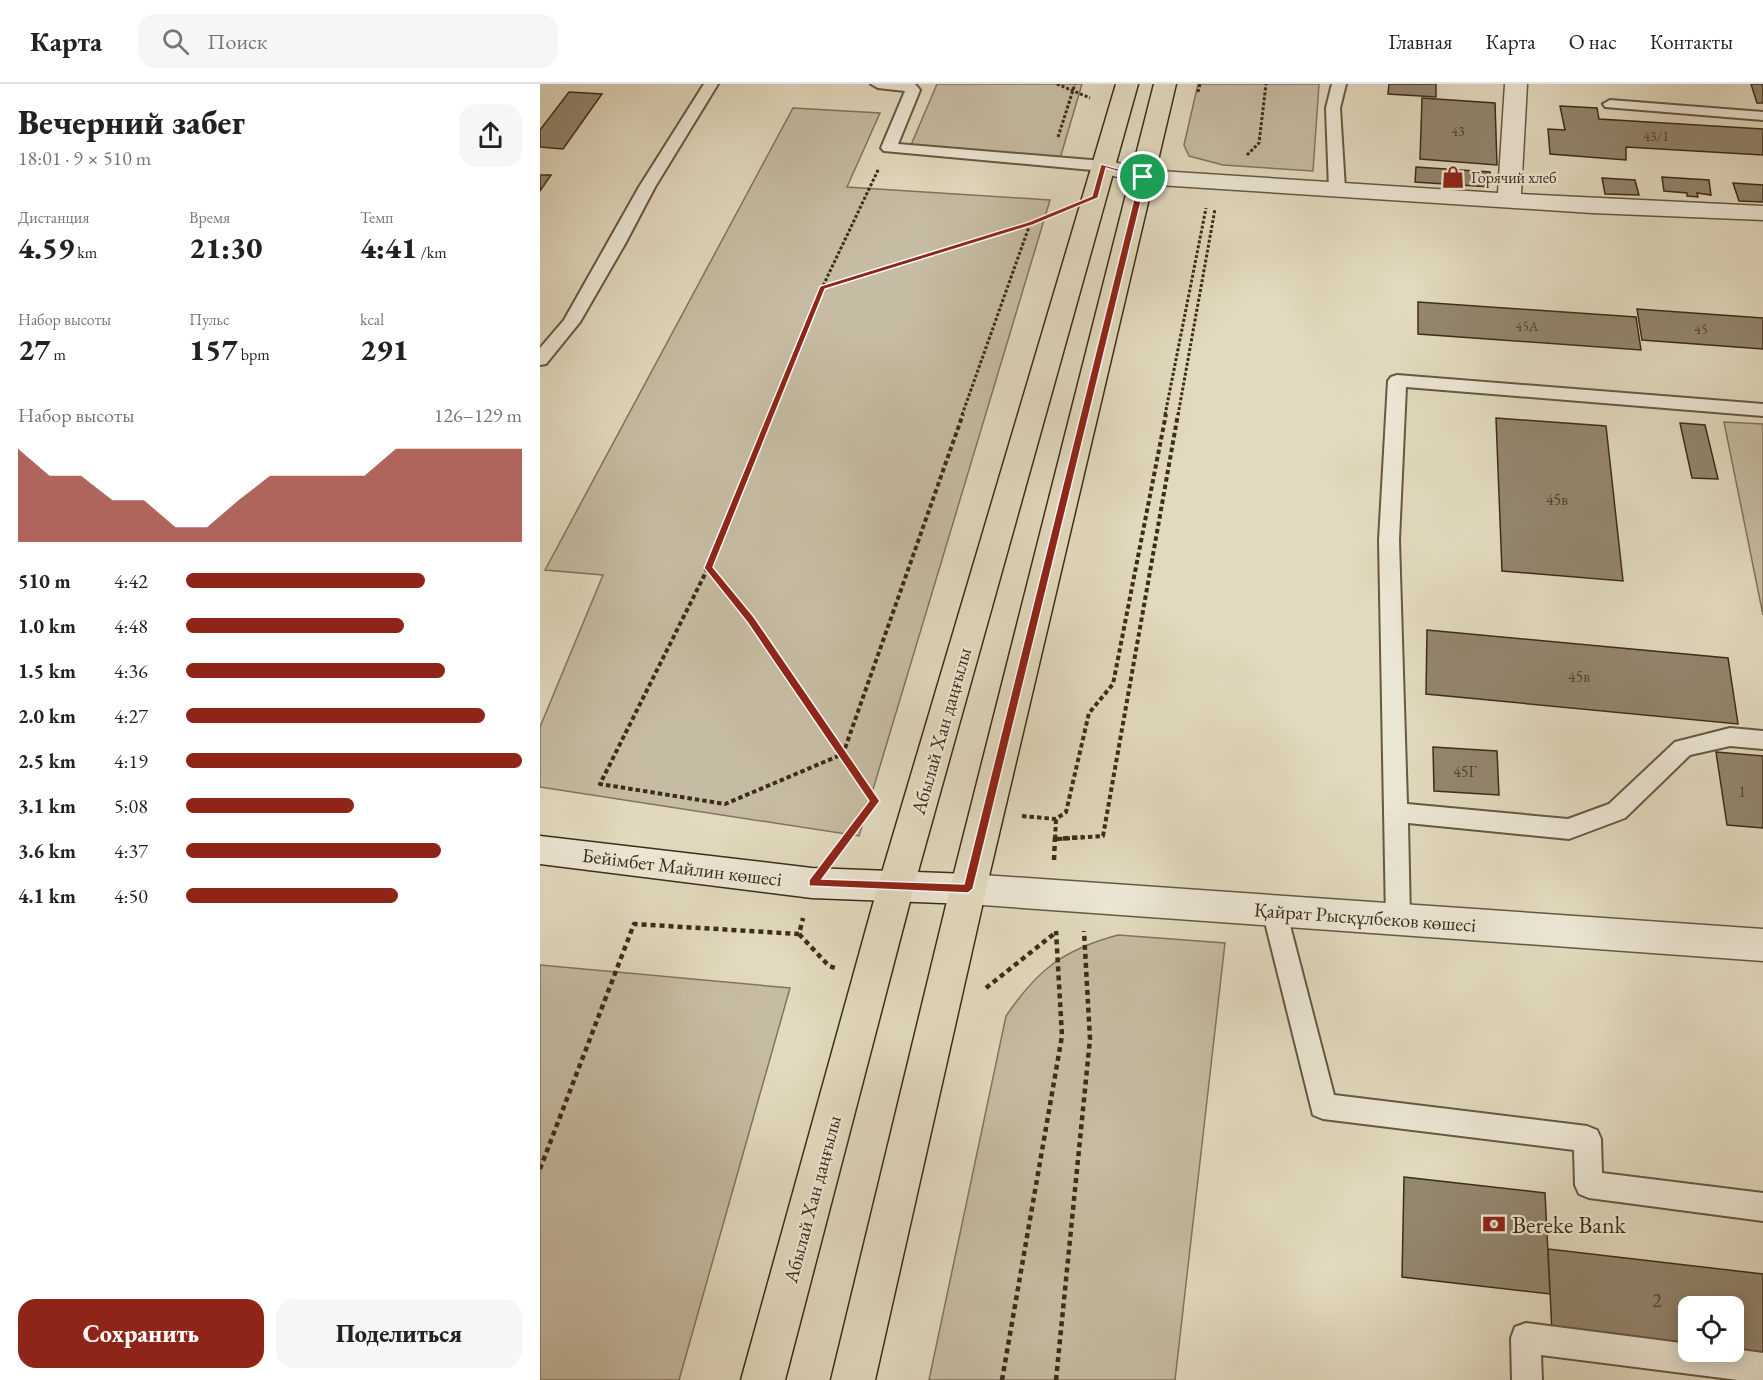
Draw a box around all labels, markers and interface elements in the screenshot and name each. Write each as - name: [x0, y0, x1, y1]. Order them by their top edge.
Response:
- search box: [138, 14, 558, 68]
- text: Карта: [30, 23, 102, 59]
- icon: search: [159, 25, 192, 58]
- text: Поиск: [207, 27, 267, 56]
- text: Главная: [1388, 28, 1452, 55]
- text: Карта: [1485, 28, 1536, 55]
- text: О нас: [1569, 28, 1617, 55]
- text: Контакты: [1650, 28, 1733, 55]
- text: Вечерний забег: [18, 101, 245, 144]
- button: share: [459, 104, 522, 167]
- house number: 43: [1451, 122, 1465, 140]
- house number: 43/1: [1643, 127, 1669, 145]
- text: 18:01 · 9 × 510 m: [18, 145, 151, 171]
- pin: [1117, 151, 1168, 202]
- icon: arrive: [1126, 160, 1159, 193]
- shop icon: Горячий хлеб: [1440, 164, 1466, 190]
- place label: Горячий хлеб: [1471, 167, 1557, 188]
- text: Дистанция: [18, 207, 89, 228]
- text: Время: [189, 207, 230, 228]
- text: Темп: [360, 207, 393, 228]
- text: 4.59: [18, 228, 74, 267]
- text: 21:30: [189, 228, 262, 267]
- text: 4:41: [360, 228, 417, 267]
- text: km: [74, 242, 97, 263]
- text: /km: [417, 242, 447, 263]
- text: Набор высоты: [18, 309, 111, 330]
- text: Пульс: [189, 309, 230, 330]
- text: kcal: [360, 309, 384, 330]
- house number: 45А: [1515, 317, 1539, 335]
- house number: 45: [1694, 320, 1708, 338]
- text: 27: [18, 330, 50, 369]
- text: 157: [189, 330, 238, 369]
- text: 291: [360, 330, 409, 369]
- text: m: [50, 344, 66, 365]
- text: bpm: [238, 344, 270, 365]
- text: Набор высоты: [18, 402, 134, 428]
- text: 126–129 m: [434, 402, 522, 428]
- house number: 45в: [1546, 489, 1568, 510]
- text: 510 m: [18, 568, 71, 594]
- text: 4:42: [114, 568, 148, 594]
- text: 1.0 km: [18, 613, 76, 639]
- text: 4:48: [114, 613, 148, 639]
- street label: Абылай Хан даңғылы: [904, 645, 977, 818]
- text: 1.5 km: [18, 658, 76, 684]
- text: 4:36: [114, 658, 148, 684]
- house number: 45в: [1568, 666, 1590, 687]
- text: 2.0 km: [18, 703, 76, 729]
- text: 4:27: [114, 703, 148, 729]
- text: 2.5 km: [18, 748, 76, 774]
- text: 4:19: [114, 748, 148, 774]
- house number: 45Г: [1453, 761, 1478, 782]
- house number: 1: [1738, 781, 1746, 802]
- text: 3.1 km: [18, 793, 76, 819]
- text: 5:08: [114, 793, 148, 819]
- text: 3.6 km: [18, 838, 76, 864]
- text: 4:37: [114, 838, 148, 864]
- street label: Бейімбет Майлин көшесі: [581, 842, 784, 892]
- text: 4.1 km: [18, 883, 76, 909]
- text: 4:50: [114, 883, 148, 909]
- street label: Қайрат Рысқұлбеков көшесі: [1253, 896, 1477, 938]
- street label: Абылай Хан даңғылы: [777, 1112, 847, 1287]
- place label: Bereke Bank: [1512, 1209, 1627, 1240]
- bank icon: Bereke Bank: [1481, 1211, 1507, 1237]
- house number: 2: [1652, 1287, 1662, 1313]
- map controls: [1678, 1296, 1744, 1362]
- button: locate: [1678, 1296, 1744, 1362]
- button: Сохранить: [18, 1299, 264, 1368]
- button: Поделиться: [276, 1299, 522, 1368]

